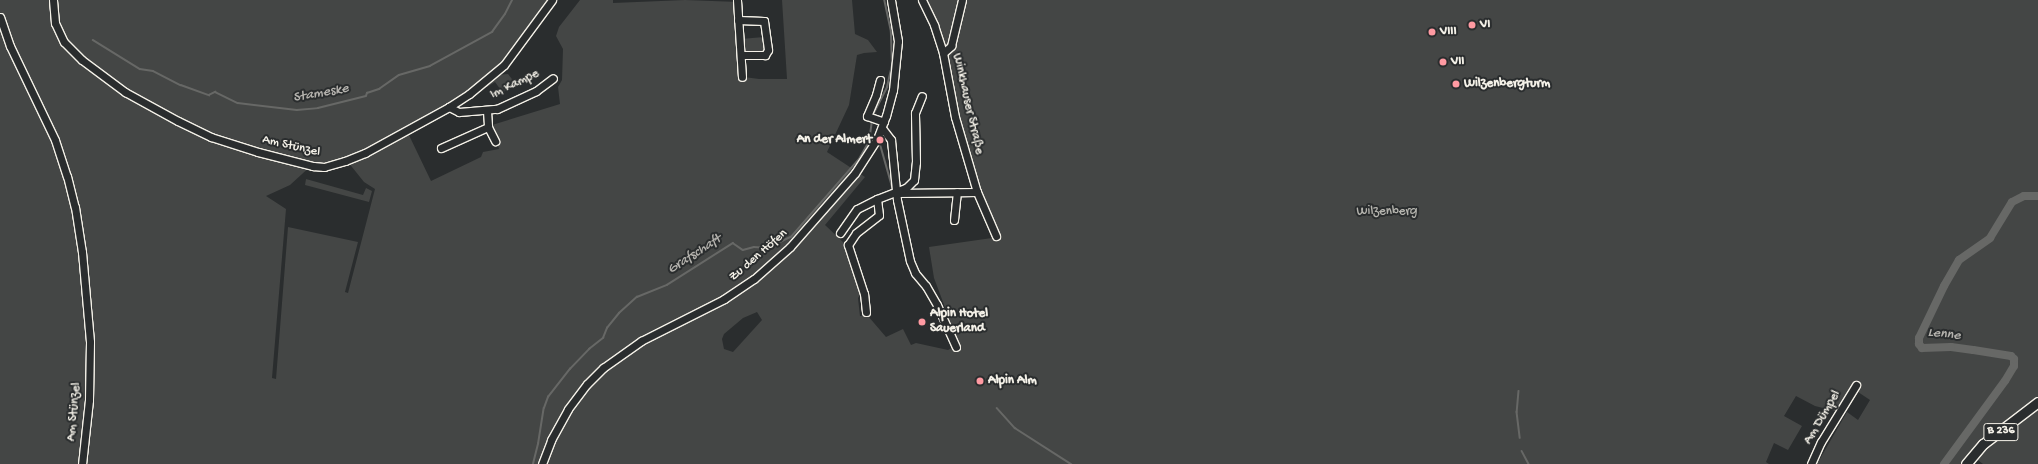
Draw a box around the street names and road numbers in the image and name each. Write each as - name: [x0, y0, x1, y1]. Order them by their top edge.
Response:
- street label: Winkhauser Straße: [948, 52, 986, 156]
- street label: Im Kampe: [488, 67, 542, 103]
- street label: Am Stünzel: [261, 133, 321, 161]
- street label: Zu den Höfen: [727, 226, 791, 286]
- street label: Am Stünzel: [65, 382, 85, 442]
- street label: Am Dümpel: [1801, 388, 1845, 448]
- road number: B 236: [1983, 422, 2019, 442]

